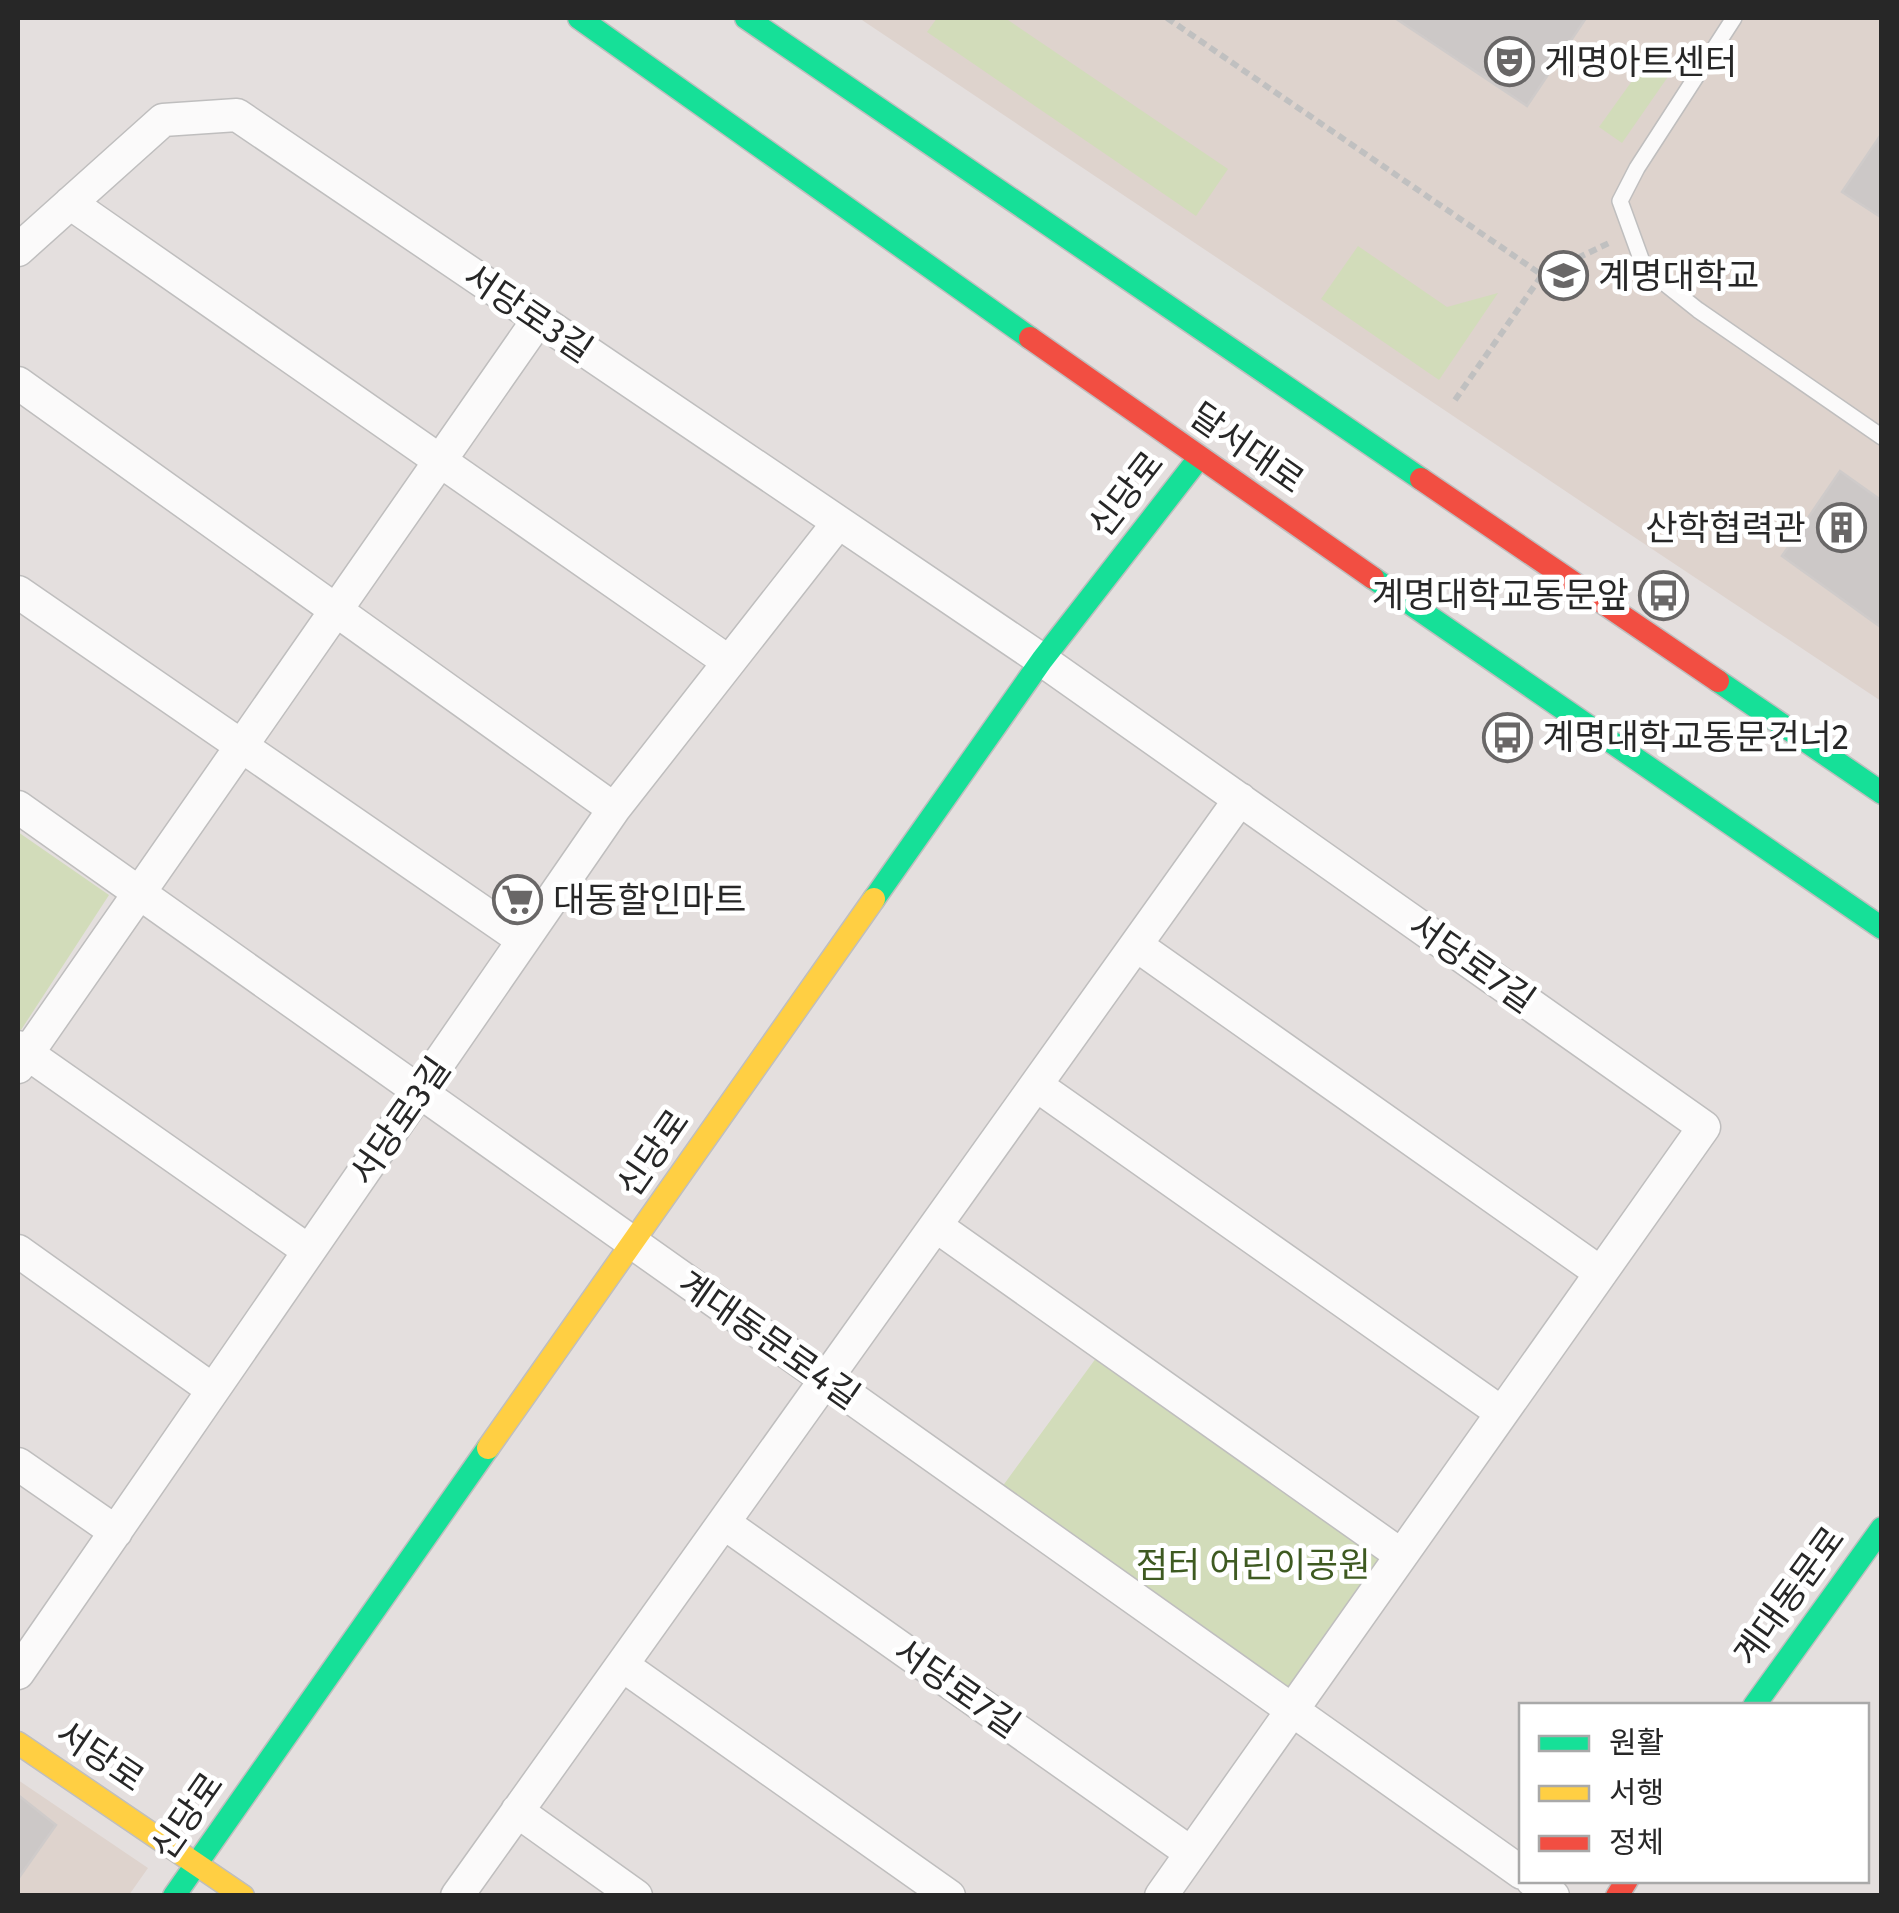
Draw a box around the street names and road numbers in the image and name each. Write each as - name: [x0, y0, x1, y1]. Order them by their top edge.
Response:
- street label: 서당로3길: [456, 255, 600, 371]
- street label: 달서대로: [1182, 394, 1312, 502]
- street label: 신당로: [1080, 443, 1172, 545]
- street label: 서당로7길: [1401, 904, 1543, 1022]
- street label: 서당로3길: [341, 1049, 459, 1193]
- street label: 신당로: [608, 1101, 698, 1205]
- street label: 계대동문로4길: [670, 1262, 868, 1418]
- street label: 계대동문로: [1725, 1519, 1853, 1673]
- street label: 서당로7길: [886, 1629, 1028, 1747]
- street label: 서당로: [48, 1712, 152, 1800]
- street label: 신당로: [142, 1764, 232, 1868]

